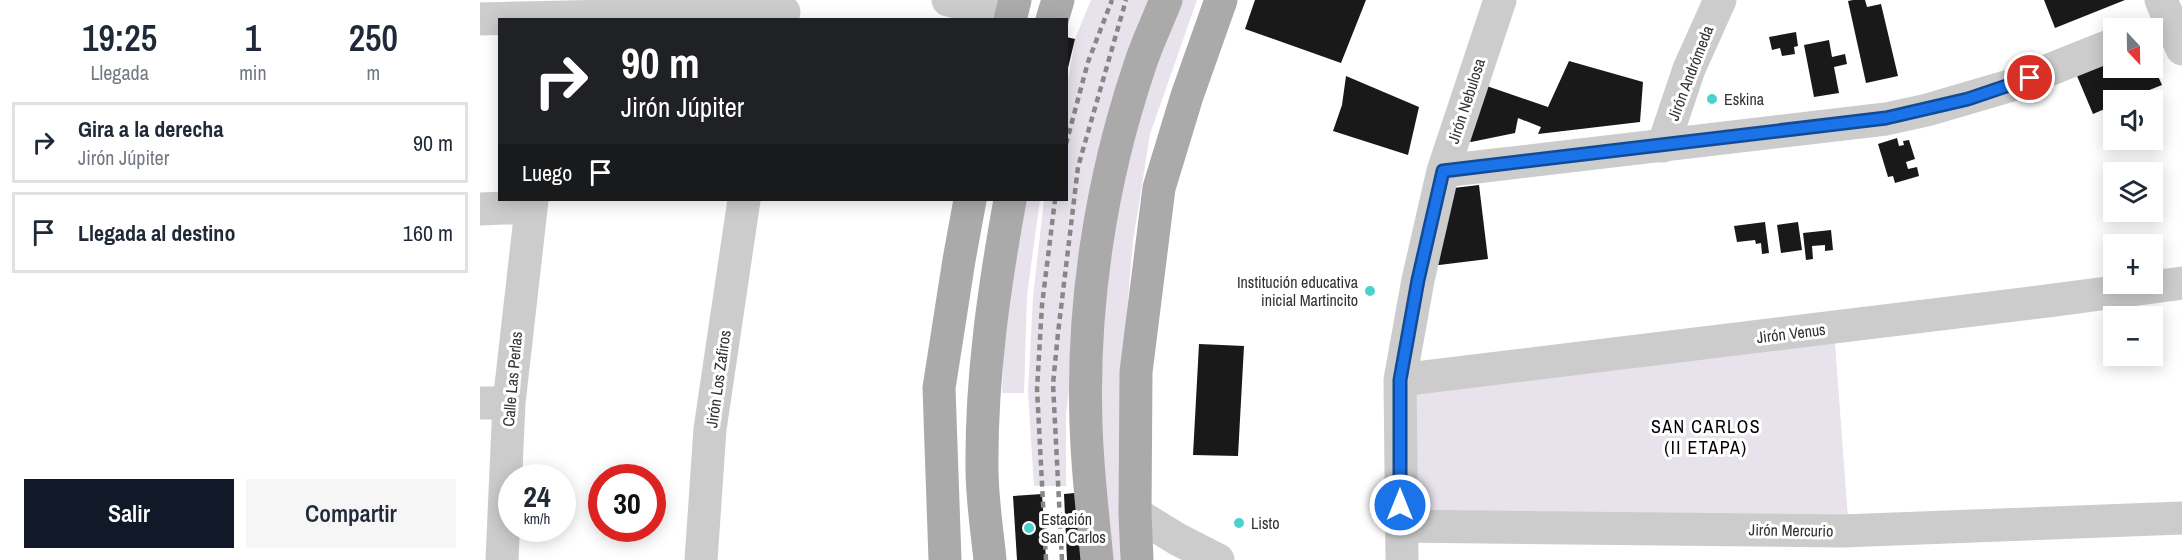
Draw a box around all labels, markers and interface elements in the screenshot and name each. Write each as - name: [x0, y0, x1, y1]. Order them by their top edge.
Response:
- text: 19:25: [82, 14, 157, 62]
- text: 1: [245, 14, 261, 62]
- text: 250: [349, 14, 398, 62]
- north arrow: [2103, 18, 2163, 78]
- map controls: [2103, 18, 2163, 366]
- street label: Jirón Andrómeda: [1662, 22, 1718, 124]
- text: 90 m: [621, 35, 700, 91]
- icon: right: [522, 42, 600, 120]
- pin: [2004, 52, 2055, 103]
- street label: Jirón Nebulosa: [1442, 55, 1490, 146]
- text: Llegada: [90, 59, 149, 86]
- text: min: [239, 59, 267, 86]
- text: m: [366, 59, 380, 86]
- icon: arrive: [2013, 61, 2046, 94]
- place label: Eskina: [1724, 88, 1765, 110]
- text: Jirón Júpiter: [621, 89, 744, 125]
- button: sound: [2103, 90, 2163, 150]
- marker: Eskina: [1705, 92, 1719, 106]
- text: Gira a la derecha: [78, 114, 223, 144]
- icon: right: [27, 126, 60, 159]
- text: 90 m: [413, 128, 453, 158]
- text: Jirón Júpiter: [78, 144, 169, 171]
- icon: arrive: [584, 156, 617, 189]
- text: Luego: [522, 158, 572, 188]
- button: layers: [2103, 162, 2163, 222]
- icon: arrive: [27, 216, 60, 249]
- text: Llegada al destino: [78, 218, 235, 248]
- text: 160 m: [403, 218, 453, 248]
- button: +: [2103, 234, 2163, 294]
- place label: Institución educativa inicial Martincito: [1237, 271, 1359, 311]
- marker: Institución educativa inicial Martincito: [1363, 284, 1377, 298]
- button: −: [2103, 306, 2163, 366]
- street label: Jirón Venus: [1755, 318, 1827, 348]
- street label: Jirón Los Zafiros: [700, 329, 736, 429]
- street label: Calle Las Perlas: [497, 330, 527, 428]
- district label: SAN CARLOS (II ETAPA): [1651, 414, 1761, 460]
- speed limit sign: 30: [588, 464, 666, 542]
- position arrow: [1368, 473, 1432, 537]
- text: 24: [523, 476, 551, 516]
- button: Salir: [24, 479, 234, 548]
- button: Compartir: [246, 479, 456, 548]
- text: km/h: [524, 508, 550, 529]
- place label: Estación San Carlos: [1041, 508, 1106, 548]
- place label: Listo: [1251, 512, 1279, 534]
- marker: Listo: [1232, 516, 1246, 530]
- street label: Jirón Mercurio: [1749, 518, 1833, 542]
- marker: Estación San Carlos: [1022, 521, 1036, 535]

